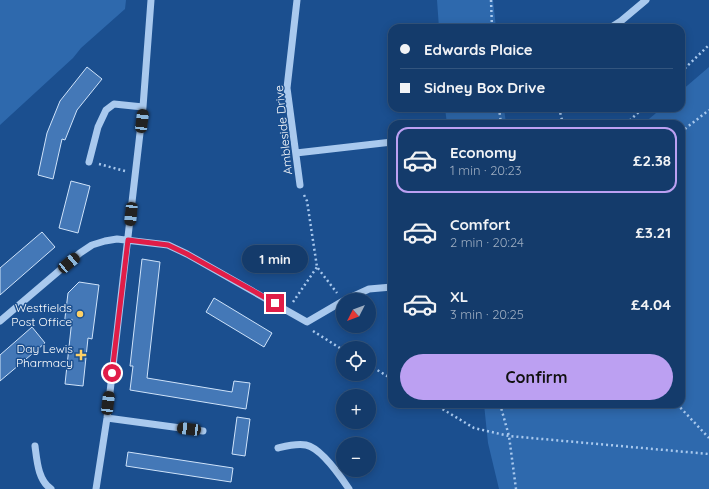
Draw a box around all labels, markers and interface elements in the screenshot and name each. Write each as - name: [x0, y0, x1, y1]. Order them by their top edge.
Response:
- text: Edwards Plaice: [424, 40, 533, 59]
- text: Sidney Box Drive: [424, 78, 545, 97]
- street label: Ambleside Drive: [271, 84, 295, 175]
- car: [135, 108, 149, 134]
- icon: car: [402, 142, 438, 178]
- text: Economy: [450, 143, 517, 162]
- text: £2.38: [633, 151, 671, 170]
- text: 1 min · 20:23: [450, 162, 522, 178]
- car: [124, 201, 138, 227]
- icon: car: [402, 214, 438, 250]
- text: Comfort: [450, 215, 511, 234]
- text: £3.21: [635, 223, 671, 242]
- text: 2 min · 20:24: [450, 234, 524, 250]
- callout: 1 min: [242, 245, 308, 273]
- car: [56, 251, 82, 275]
- text: 1 min: [259, 251, 291, 267]
- icon: car: [402, 286, 438, 322]
- text: XL: [450, 287, 468, 306]
- north arrow: [336, 293, 376, 333]
- map controls: [336, 293, 376, 477]
- route end: [266, 294, 284, 312]
- text: £4.04: [631, 295, 671, 314]
- place label: Westfields Post Office: [11, 300, 72, 329]
- text: 3 min · 20:25: [450, 306, 524, 322]
- marker: Westfields Post Office: [75, 309, 85, 319]
- place label: Day Lewis Pharmacy: [16, 341, 73, 370]
- button: locate: [336, 341, 376, 381]
- marker: Day Lewis Pharmacy: [76, 350, 86, 360]
- button: Confirm: [400, 354, 673, 400]
- route start: [103, 364, 121, 382]
- button: +: [336, 389, 376, 429]
- car: [101, 390, 115, 416]
- car: [176, 422, 202, 436]
- button: −: [336, 437, 376, 477]

